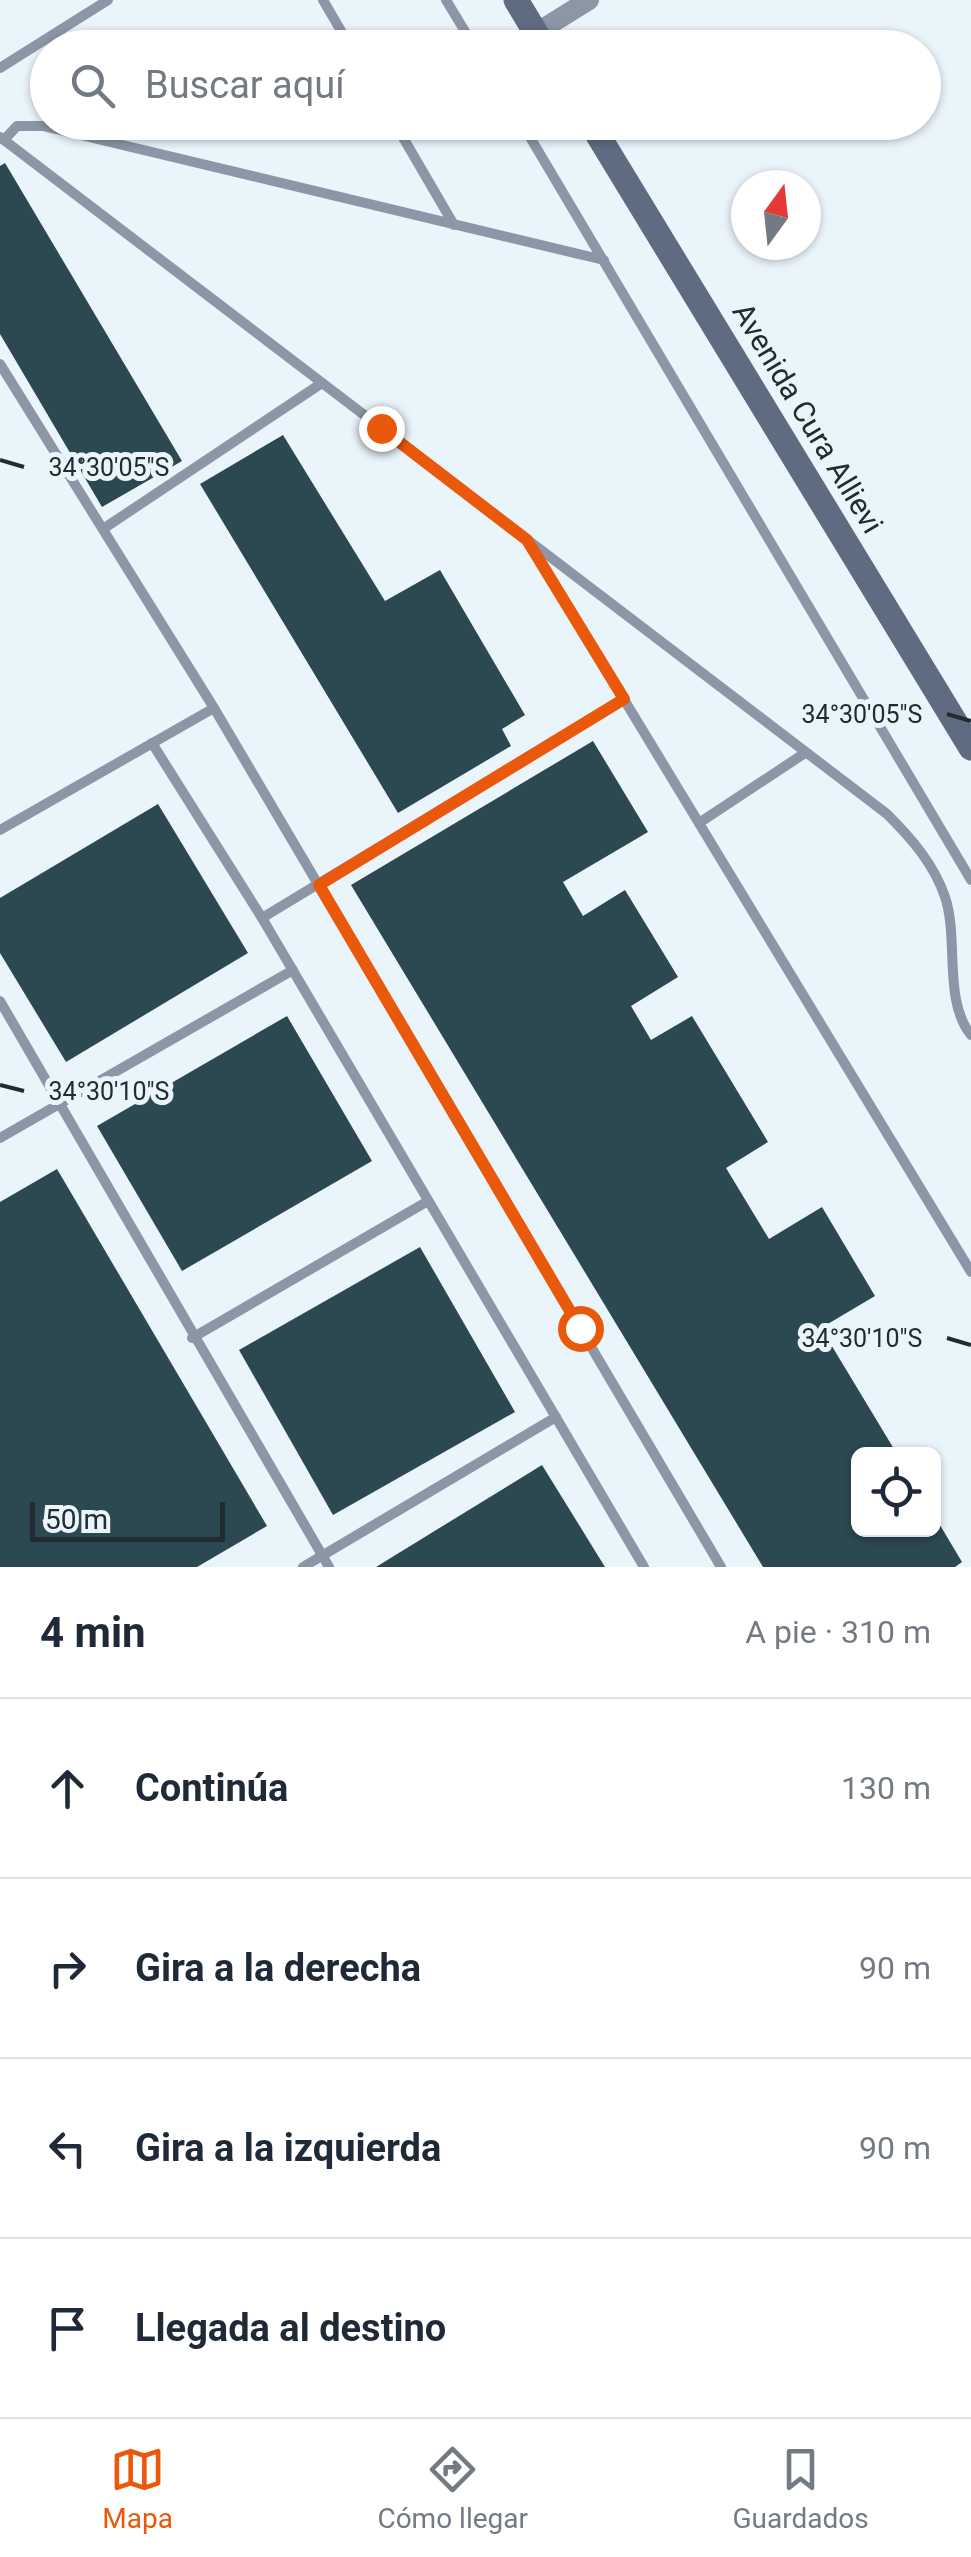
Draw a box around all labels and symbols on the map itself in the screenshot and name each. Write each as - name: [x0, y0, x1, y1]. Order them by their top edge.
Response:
- north arrow: [731, 170, 821, 260]
- street label: Avenida Cura Allievi: [726, 297, 890, 539]
- route end: [359, 406, 405, 452]
- text: 34°30'05"S: [49, 453, 169, 482]
- text: 34°30'05"S: [802, 700, 922, 729]
- text: 34°30'10"S: [49, 1077, 169, 1106]
- route start: [558, 1306, 604, 1352]
- text: 34°30'10"S: [802, 1324, 922, 1353]
- scale bar: [30, 1497, 225, 1542]

